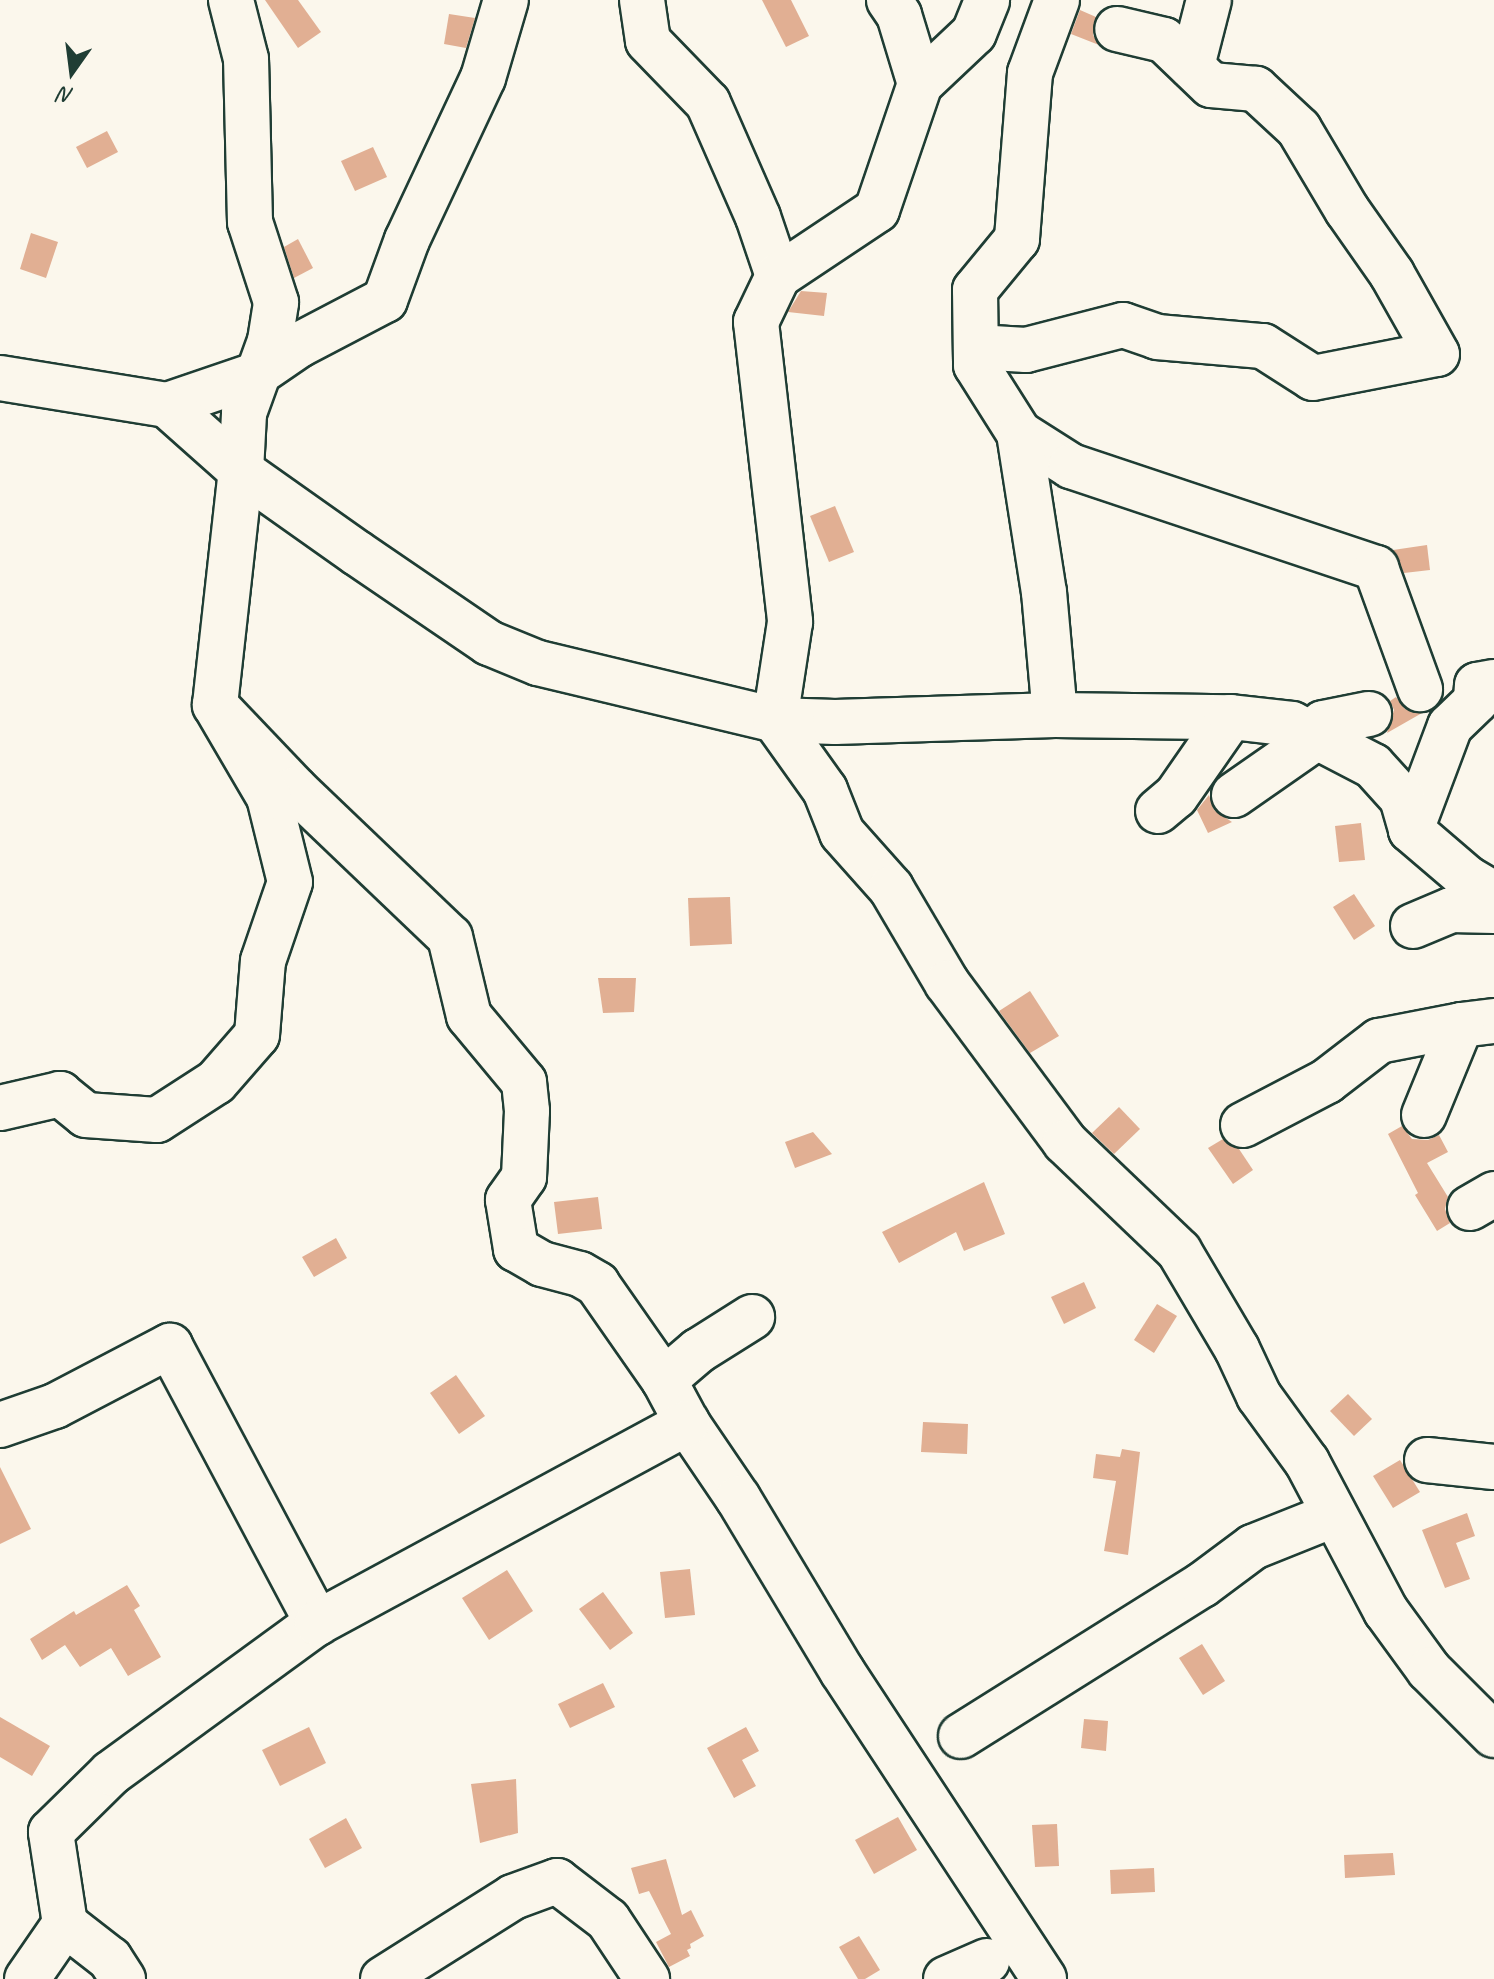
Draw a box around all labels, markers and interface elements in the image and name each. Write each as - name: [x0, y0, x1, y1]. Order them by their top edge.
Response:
- north arrow: [32, 32, 112, 112]
- text: N: [56, 80, 76, 111]

